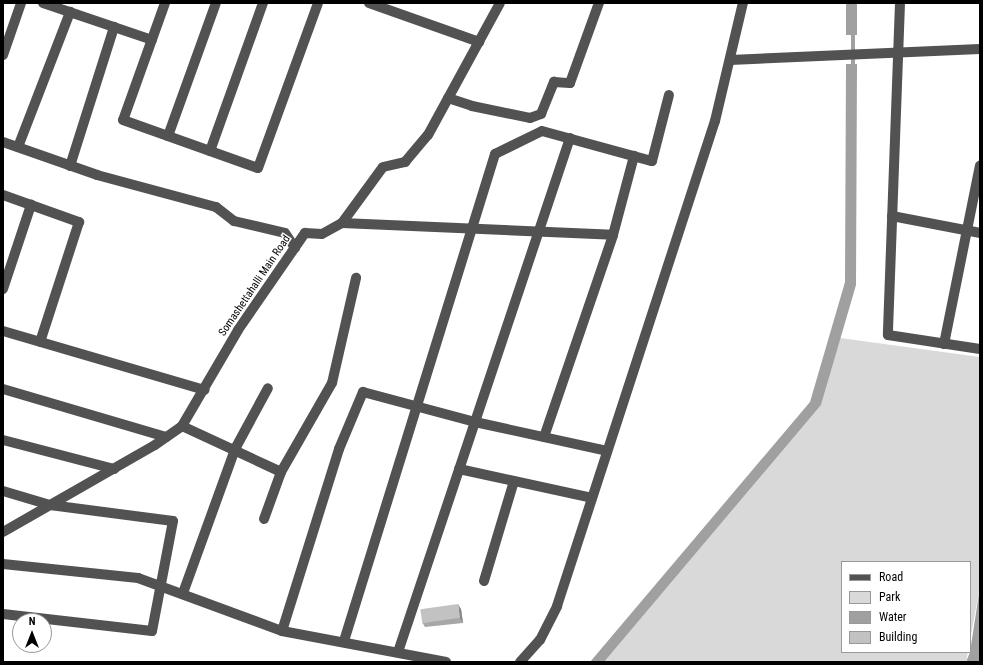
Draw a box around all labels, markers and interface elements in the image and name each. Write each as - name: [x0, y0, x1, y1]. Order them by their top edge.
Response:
- street label: Somashettahalli Main Road: [216, 233, 294, 339]
- legend: [841, 561, 971, 653]
- text: Road: [879, 570, 903, 584]
- text: Park: [879, 590, 900, 604]
- text: Water: [879, 610, 907, 624]
- north arrow: [12, 613, 52, 653]
- text: N: [29, 615, 35, 628]
- text: Building: [879, 630, 917, 644]

